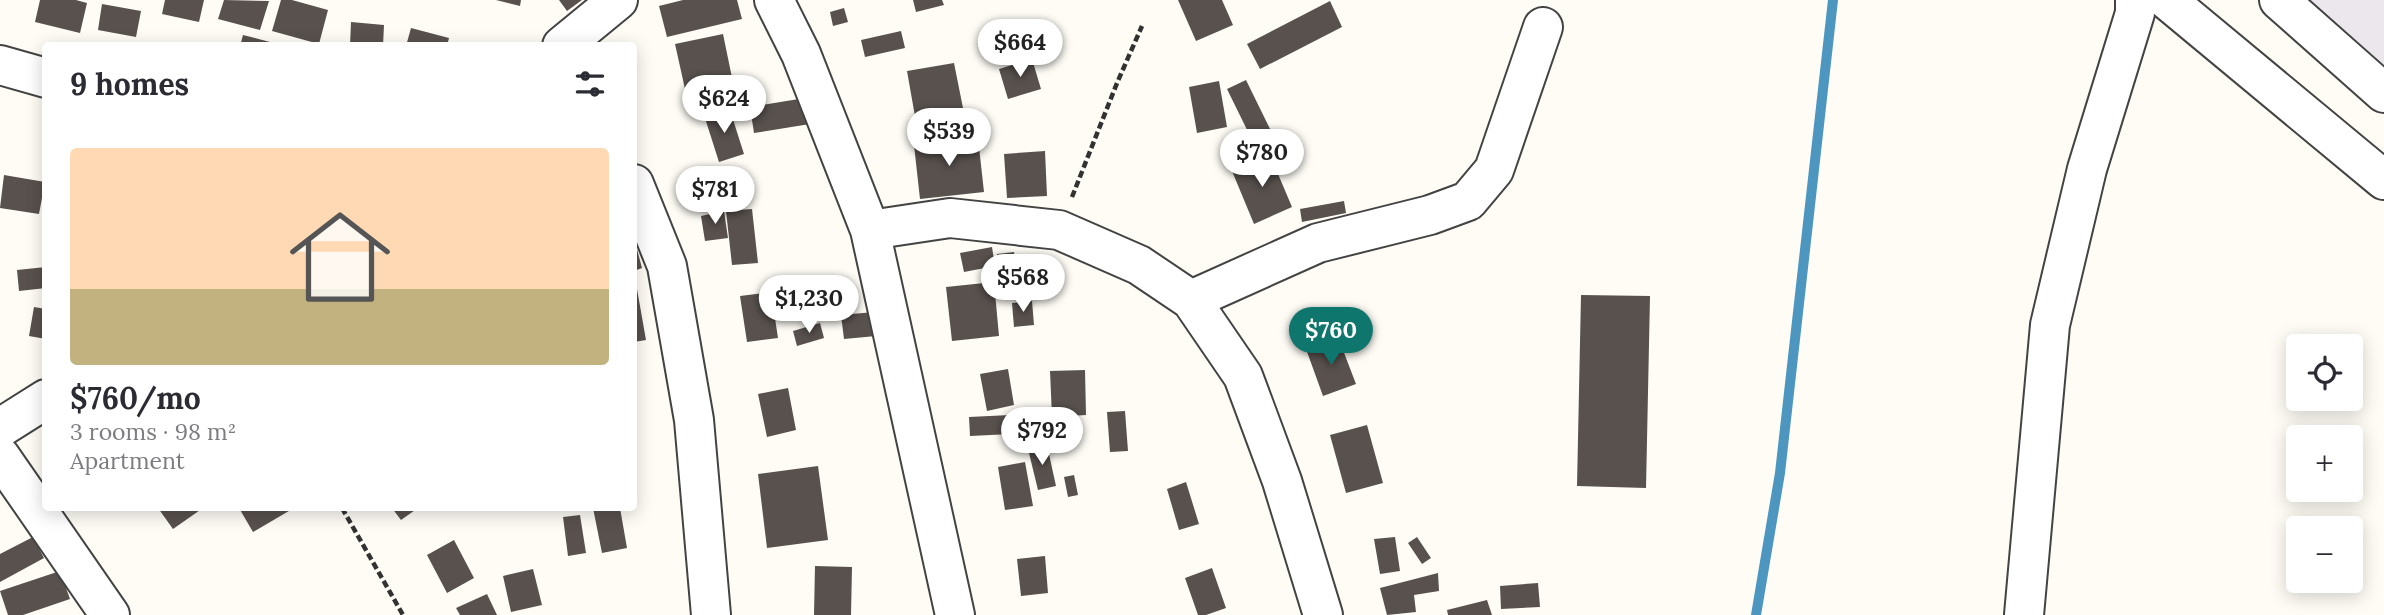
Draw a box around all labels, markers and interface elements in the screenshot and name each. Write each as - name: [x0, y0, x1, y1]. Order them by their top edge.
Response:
- pin: $664: [979, 20, 1061, 79]
- text: $664: [994, 27, 1046, 56]
- text: 9 homes: [70, 65, 189, 103]
- icon: filters: [571, 65, 609, 103]
- pin: $624: [683, 76, 765, 135]
- text: $624: [698, 83, 750, 112]
- pin: $539: [908, 108, 990, 168]
- text: $539: [923, 116, 975, 145]
- pin: $780: [1221, 130, 1303, 189]
- text: $780: [1236, 137, 1288, 166]
- pin: $781: [674, 166, 756, 226]
- text: $781: [692, 174, 738, 203]
- icon: home: [277, 194, 403, 320]
- pin: $568: [982, 254, 1064, 314]
- text: $568: [997, 262, 1049, 291]
- pin: $1,230: [752, 276, 866, 335]
- text: $1,230: [775, 283, 843, 312]
- pin: $760: [1290, 308, 1372, 367]
- text: $760: [1305, 315, 1357, 344]
- map controls: [2286, 334, 2363, 593]
- button: locate: [2286, 334, 2363, 411]
- text: $760/mo: [70, 379, 201, 417]
- pin: $792: [1001, 407, 1083, 467]
- text: $792: [1017, 415, 1067, 444]
- text: 3 rooms · 98 m²: [70, 417, 236, 446]
- button: +: [2286, 425, 2363, 502]
- text: Apartment: [70, 446, 185, 475]
- button: −: [2286, 516, 2363, 593]

